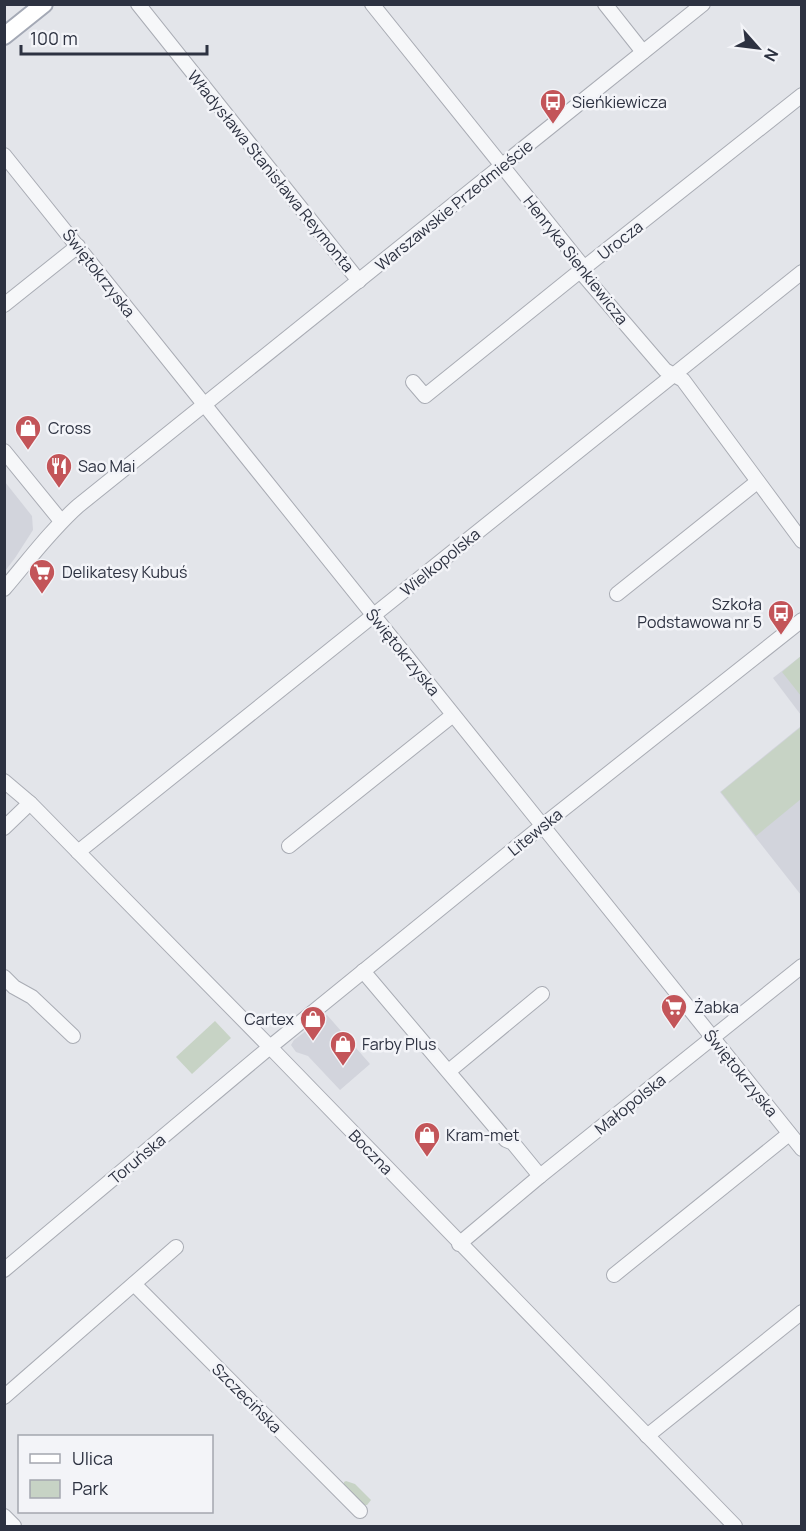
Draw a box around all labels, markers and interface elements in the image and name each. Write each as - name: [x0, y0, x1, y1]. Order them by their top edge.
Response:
- scale bar: [21, 18, 207, 56]
- north arrow: [728, 18, 788, 78]
- text: 100 m: [30, 26, 78, 50]
- text: N: [759, 45, 784, 65]
- street label: Władysława Stanisława Reymonta: [183, 66, 359, 276]
- bus stop icon: Sieńkiewicza: [538, 87, 568, 125]
- place label: Sieńkiewicza: [572, 91, 667, 113]
- street label: Warszawskie Przedmieście: [371, 134, 537, 276]
- street label: Henryka Sienkiewicza: [519, 191, 633, 329]
- street label: Urocza: [593, 215, 647, 265]
- street label: Świętokrzyska: [58, 224, 140, 322]
- shop icon: Cross: [13, 413, 43, 451]
- place label: Cross: [48, 417, 91, 439]
- restaurant icon: Sao Mai: [44, 451, 74, 489]
- place label: Sao Mai: [78, 455, 136, 477]
- street label: Wielkopolska: [396, 523, 484, 601]
- supermarket icon: Delikatesy Kubuś: [27, 557, 57, 595]
- place label: Delikatesy Kubuś: [62, 561, 187, 583]
- place label: Szkoła Podstawowa nr 5: [637, 593, 762, 633]
- bus stop icon: Szkoła Podstawowa nr 5: [766, 598, 796, 636]
- street label: Świętokrzyska: [361, 604, 445, 700]
- street label: Litewska: [503, 803, 567, 861]
- supermarket icon: Żabka: [659, 992, 689, 1030]
- place label: Żabka: [694, 996, 739, 1018]
- shop icon: Cartex: [298, 1004, 328, 1042]
- place label: Cartex: [244, 1008, 295, 1030]
- street label: Świętokrzyska: [699, 1025, 783, 1121]
- shop icon: Farby Plus: [328, 1029, 358, 1067]
- place label: Farby Plus: [362, 1033, 436, 1055]
- street label: Małopolska: [590, 1069, 670, 1139]
- shop icon: Kram-met: [412, 1120, 442, 1158]
- place label: Kram-met: [446, 1124, 519, 1146]
- street label: Boczna: [344, 1125, 398, 1179]
- street label: Toruńska: [104, 1129, 170, 1189]
- street label: Szczecińska: [207, 1358, 287, 1438]
- legend: [18, 1435, 213, 1513]
- text: Ulica: [72, 1446, 113, 1470]
- text: Park: [72, 1476, 109, 1500]

